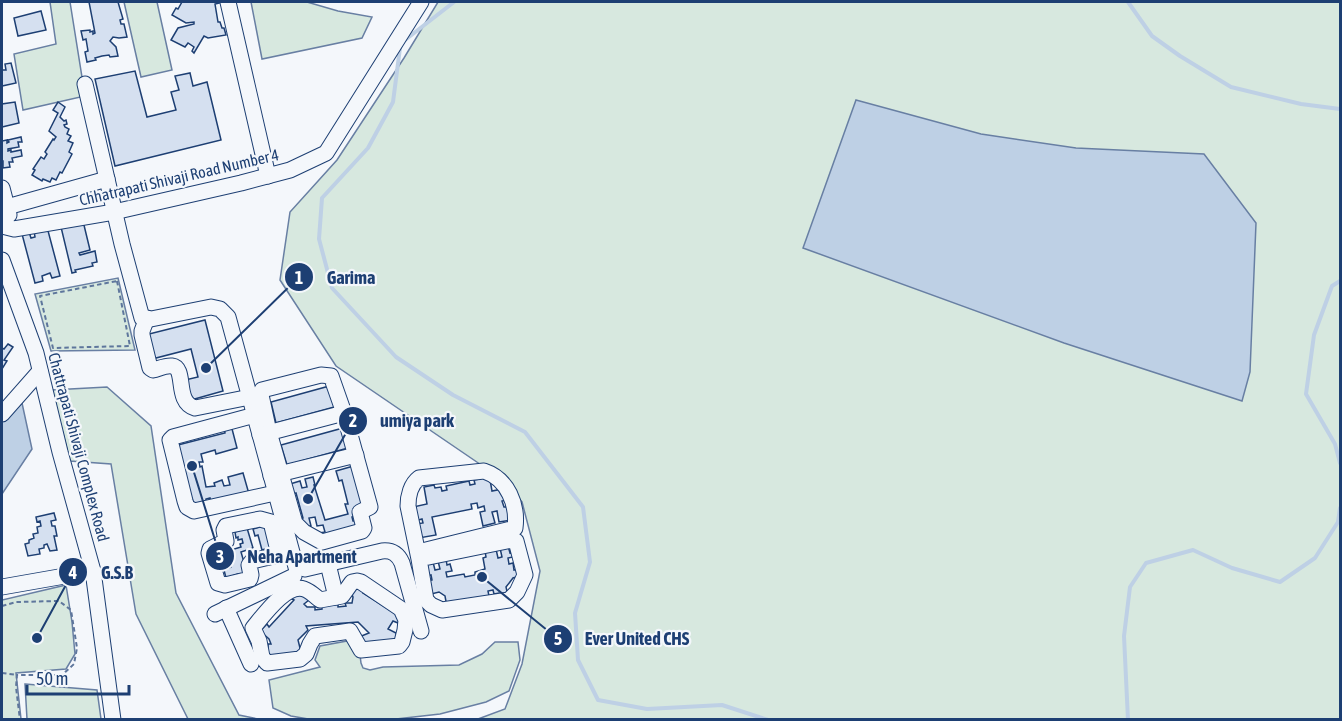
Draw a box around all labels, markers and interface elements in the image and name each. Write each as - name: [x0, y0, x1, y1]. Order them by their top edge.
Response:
- street label: Chhatrapati Shivaji Road Number 4: [77, 145, 281, 210]
- callout: Garima: [284, 259, 387, 295]
- text: 1: [295, 267, 303, 288]
- text: Garima: [327, 267, 375, 288]
- street label: Chattrapati Shivaji Complex Road: [44, 351, 113, 544]
- callout: umiya park: [338, 403, 466, 439]
- text: 2: [349, 410, 357, 431]
- text: umiya park: [380, 410, 455, 431]
- callout: Neha Apartment: [205, 538, 369, 574]
- text: 3: [216, 546, 224, 567]
- text: Neha Apartment: [247, 546, 358, 567]
- callout: G.S.B: [58, 554, 145, 590]
- text: 4: [68, 562, 77, 583]
- text: G.S.B: [101, 562, 133, 583]
- callout: Ever United CHS: [543, 621, 702, 657]
- text: 5: [554, 628, 562, 649]
- text: Ever United CHS: [585, 628, 690, 649]
- scale bar: [27, 658, 129, 696]
- text: 50 m: [36, 668, 68, 689]

